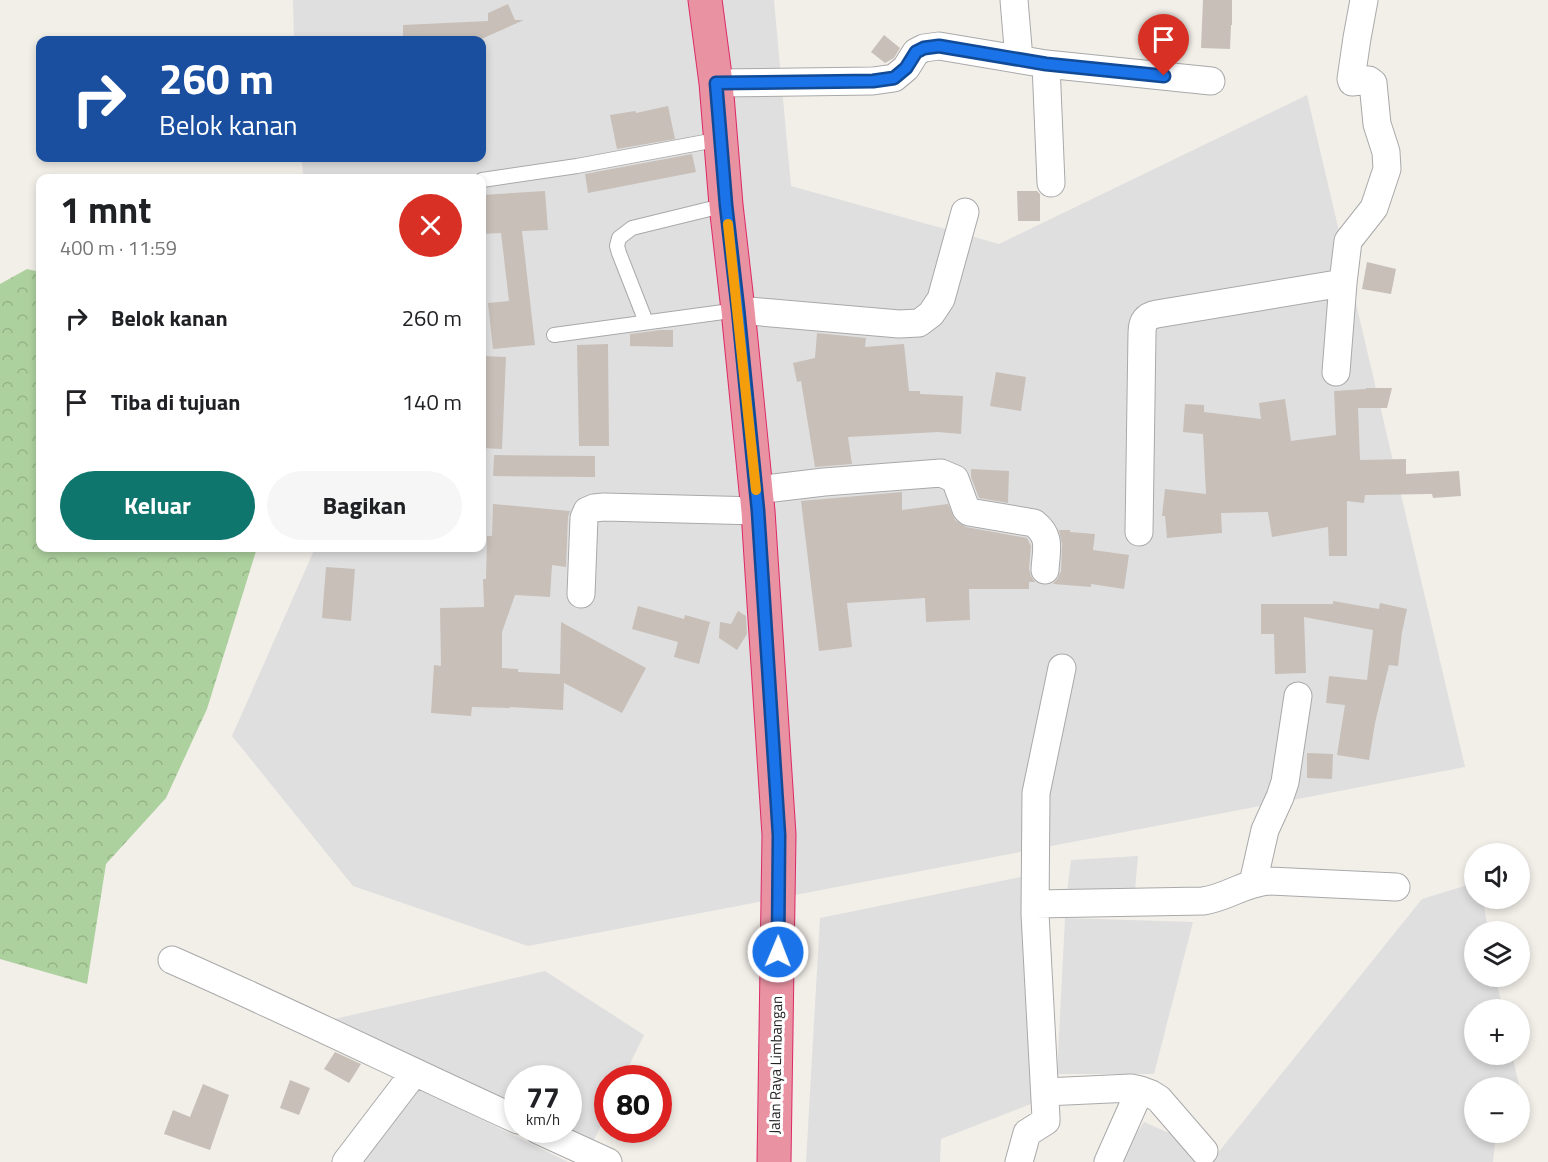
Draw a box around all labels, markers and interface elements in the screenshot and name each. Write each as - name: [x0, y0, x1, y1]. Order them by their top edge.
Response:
- pin: [1138, 14, 1189, 76]
- icon: arrive: [1147, 23, 1180, 56]
- text: 260 m: [159, 46, 274, 110]
- icon: right: [60, 60, 138, 138]
- text: Belok kanan: [159, 104, 298, 145]
- text: 1 mnt: [60, 182, 151, 237]
- button: close: [399, 194, 462, 257]
- text: 400 m · 11:59: [60, 232, 177, 263]
- text: Belok kanan: [111, 301, 228, 335]
- text: 260 m: [402, 301, 462, 335]
- icon: right: [60, 302, 93, 335]
- text: Tiba di tujuan: [111, 385, 240, 419]
- text: 140 m: [402, 385, 462, 419]
- icon: arrive: [60, 386, 93, 419]
- button: Keluar: [60, 471, 255, 540]
- button: Bagikan: [267, 471, 462, 540]
- map controls: [1464, 843, 1530, 1143]
- button: sound: [1464, 843, 1530, 909]
- position arrow: [746, 920, 810, 984]
- button: layers: [1464, 921, 1530, 987]
- street label: Jalan Raya Limbangan: [763, 996, 788, 1134]
- button: +: [1464, 999, 1530, 1065]
- speed limit sign: 80: [594, 1065, 672, 1143]
- text: 77: [526, 1074, 560, 1120]
- button: −: [1464, 1077, 1530, 1143]
- text: km/h: [526, 1108, 560, 1131]

